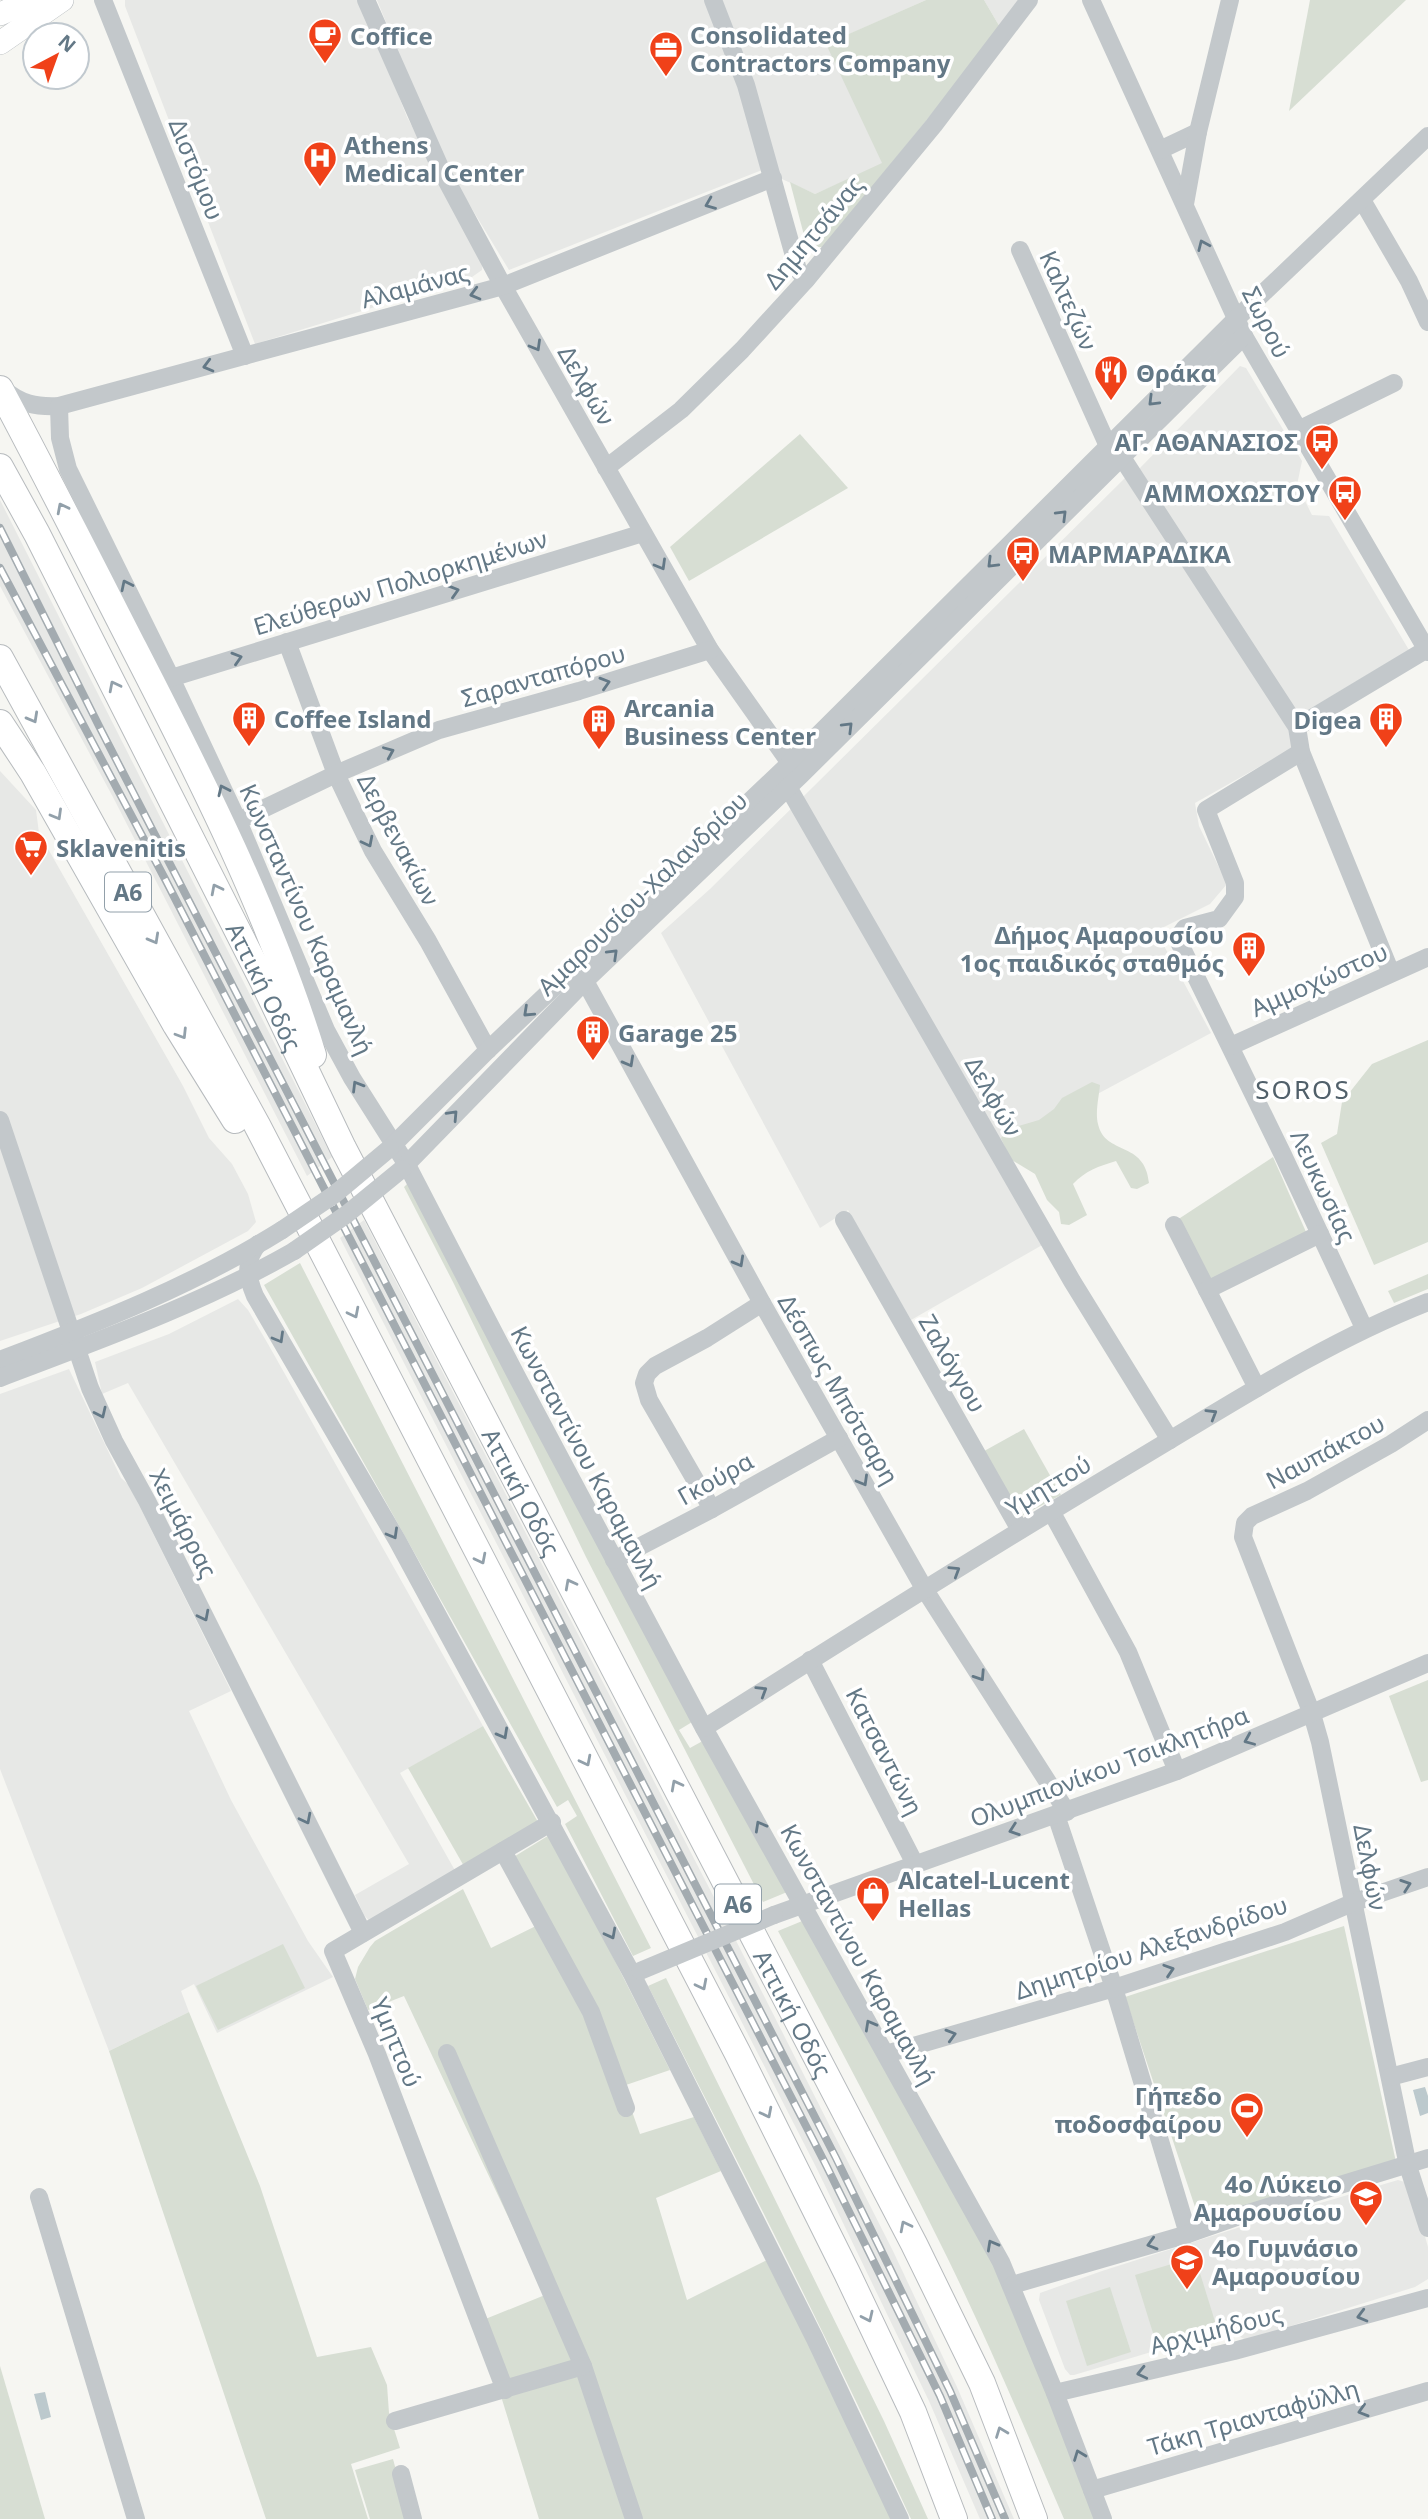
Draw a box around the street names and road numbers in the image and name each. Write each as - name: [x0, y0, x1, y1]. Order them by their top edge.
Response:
- street label: Διστόμου: [162, 113, 232, 225]
- street label: Δημητσάνας: [756, 168, 870, 296]
- street label: Καλτεζών: [1032, 245, 1106, 355]
- street label: Αλαμάνας: [357, 255, 473, 315]
- street label: Σωρού: [1235, 281, 1299, 363]
- street label: Δελφών: [551, 339, 623, 431]
- street label: Ελεύθερων Πολιορκημένων: [249, 522, 551, 642]
- street label: Σαρανταπόρου: [457, 636, 629, 714]
- street label: Δερβενακίων: [350, 767, 448, 911]
- street label: Κωνσταντίνου Καραμανλή: [232, 778, 382, 1060]
- street label: Αμαρουσίου-Χαλανδρίου: [530, 784, 754, 1002]
- road number: Α6: [105, 872, 151, 912]
- street label: Αττική Οδός: [219, 916, 310, 1056]
- street label: Αμμοχώστου: [1245, 934, 1393, 1024]
- street label: Δελφών: [958, 1050, 1030, 1142]
- street label: Λευκωσίας: [1284, 1124, 1364, 1248]
- street label: Δέσπως Μπότσαρη: [771, 1288, 907, 1490]
- street label: Ζαλόγγου: [912, 1308, 994, 1418]
- street label: Κωνσταντίνου Καραμανλή: [504, 1320, 670, 1594]
- street label: Ναυπάκτου: [1260, 1406, 1390, 1496]
- street label: Αττική Οδός: [475, 1422, 569, 1561]
- street label: Γκούρα: [671, 1444, 759, 1512]
- street label: Υμηττού: [999, 1447, 1097, 1523]
- street label: Χειμάρρας: [142, 1463, 226, 1583]
- street label: Κατσαντώνη: [839, 1681, 931, 1821]
- street label: Ολυμπιονίκου Τσικλητήρα: [965, 1698, 1253, 1834]
- street label: Κωνσταντίνου Καραμανλή: [773, 1818, 945, 2090]
- street label: Δελφών: [1346, 1821, 1396, 1913]
- road number: Α6: [715, 1884, 761, 1924]
- street label: Δημητρίου Αλεξανδρίδου: [1010, 1887, 1292, 2007]
- street label: Αττική Οδός: [747, 1944, 841, 2083]
- street label: Υμηττού: [364, 1992, 430, 2092]
- street label: Αρχιμήδους: [1146, 2297, 1286, 2361]
- street label: Τάκη Τριανταφύλλη: [1144, 2371, 1362, 2463]

